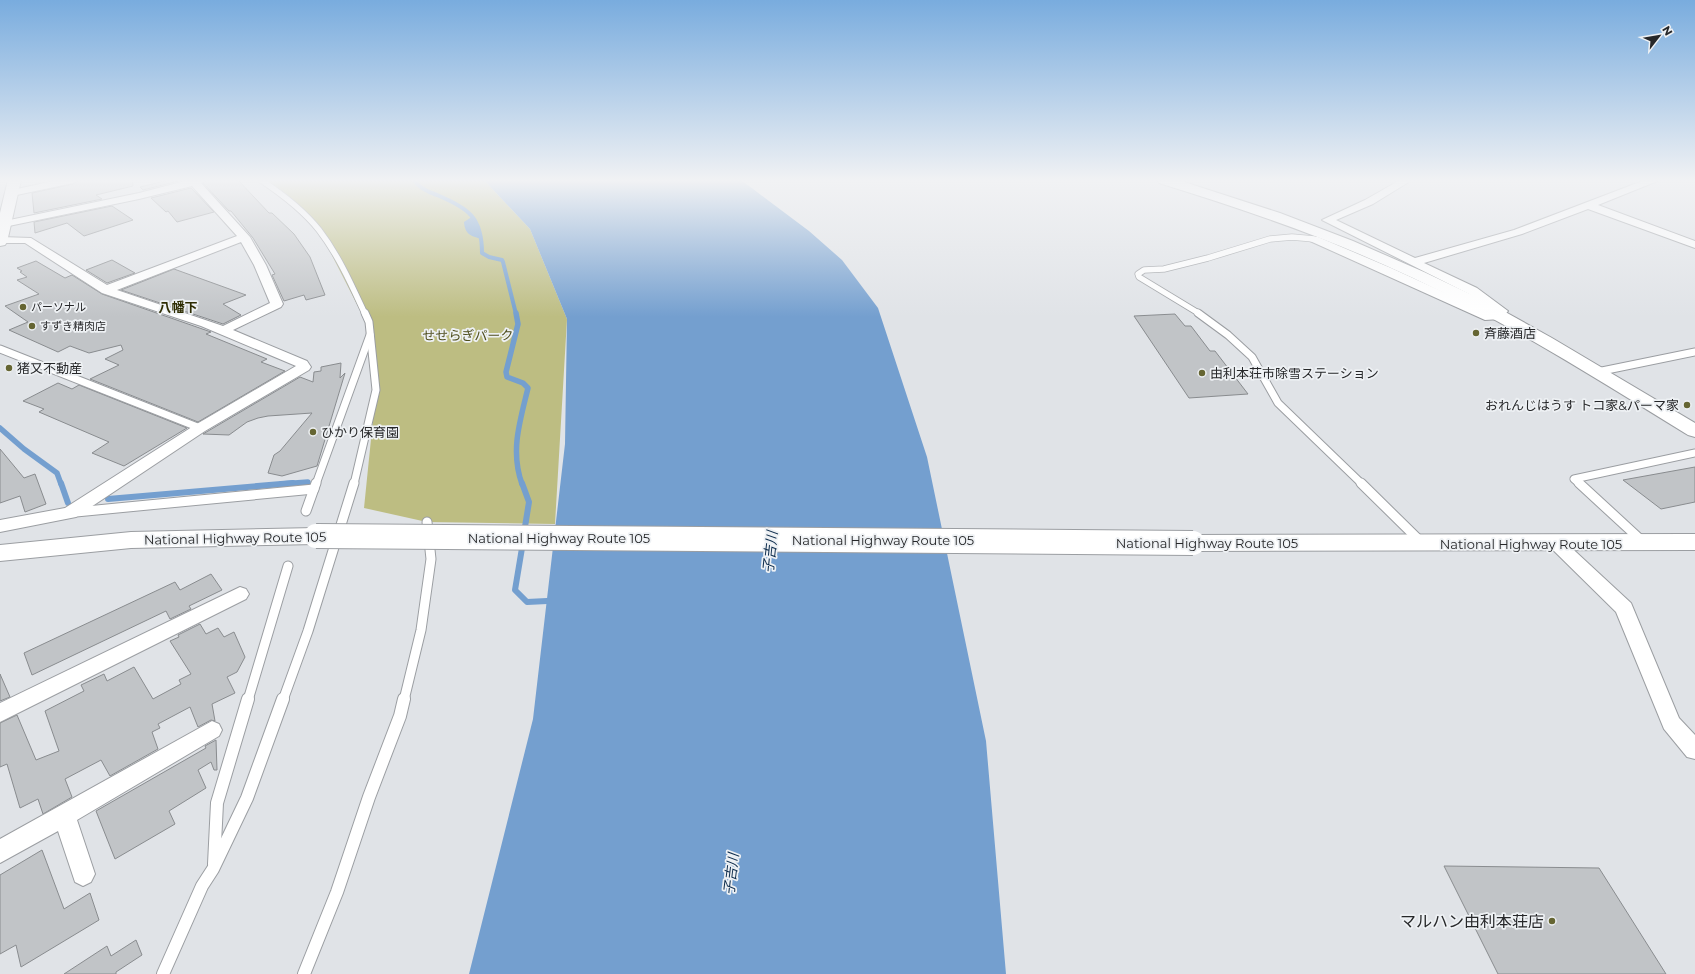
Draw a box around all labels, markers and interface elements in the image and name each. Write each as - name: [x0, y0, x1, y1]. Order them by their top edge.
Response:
- north arrow: [1639, 16, 1679, 56]
- text: N: [1659, 23, 1676, 38]
- district label: 八幡下: [158, 299, 198, 315]
- place label: パーソナル: [31, 300, 86, 314]
- marker: パーソナル: [18, 302, 28, 312]
- place label: すずき精肉店: [40, 319, 106, 333]
- marker: すずき精肉店: [27, 321, 37, 331]
- place label: 斉藤酒店: [1484, 325, 1536, 341]
- park label: せせらぎパーク: [422, 327, 514, 343]
- marker: 斉藤酒店: [1471, 328, 1481, 338]
- place label: 猪又不動産: [17, 360, 82, 376]
- marker: 猪又不動産: [4, 363, 14, 373]
- place label: 由利本荘市除雪ステーション: [1210, 365, 1379, 381]
- marker: 由利本荘市除雪ステーション: [1197, 368, 1207, 378]
- place label: おれんじはうす トコ家&パーマ家: [1485, 397, 1679, 413]
- marker: おれんじはうす トコ家&パーマ家: [1682, 400, 1692, 410]
- place label: ひかり保育園: [321, 424, 399, 440]
- marker: ひかり保育園: [308, 427, 318, 437]
- street label: National Highway Route 105: [144, 528, 326, 548]
- water label: 子吉川: [759, 528, 781, 574]
- street label: National Highway Route 105: [468, 530, 650, 546]
- street label: National Highway Route 105: [792, 532, 974, 548]
- street label: National Highway Route 105: [1116, 535, 1298, 551]
- street label: National Highway Route 105: [1440, 536, 1622, 552]
- water label: 子吉川: [720, 850, 743, 896]
- place label: マルハン由利本荘店: [1400, 912, 1544, 931]
- marker: マルハン由利本荘店: [1547, 916, 1557, 926]

